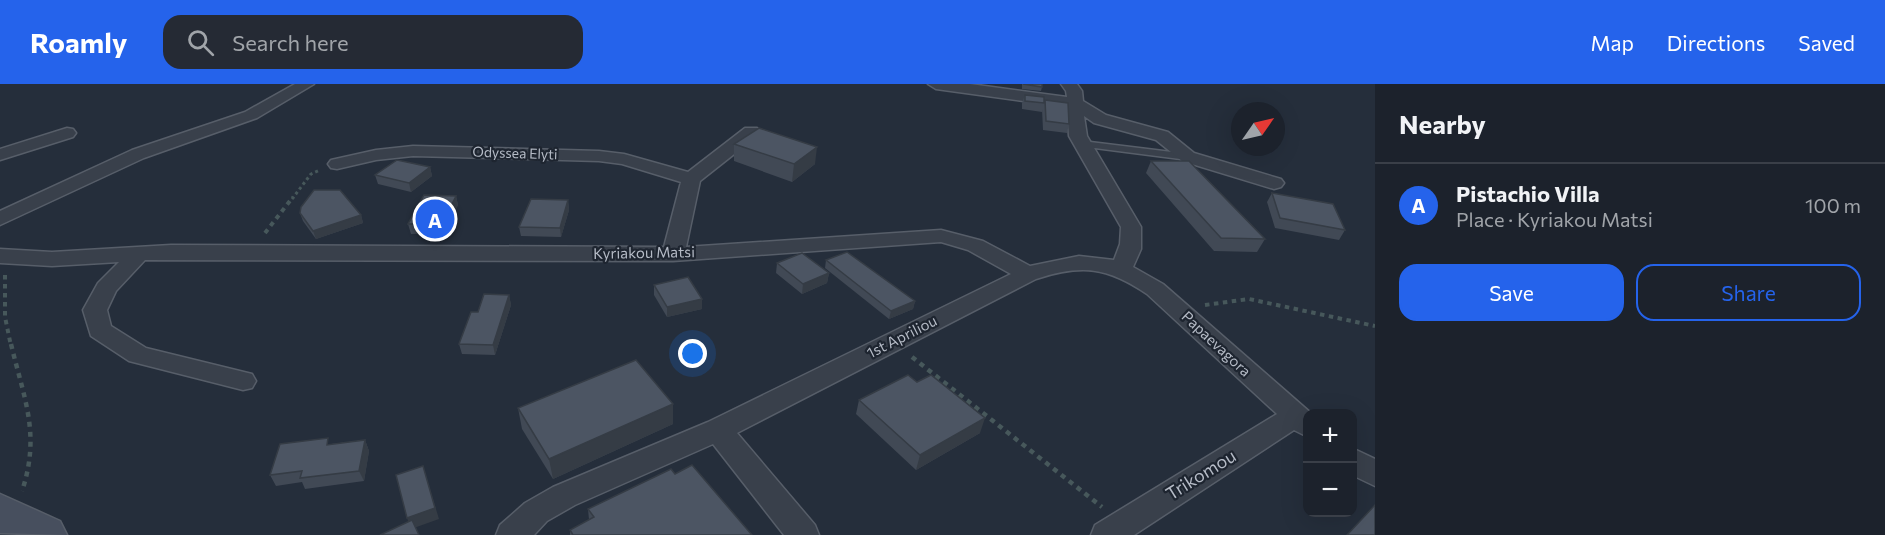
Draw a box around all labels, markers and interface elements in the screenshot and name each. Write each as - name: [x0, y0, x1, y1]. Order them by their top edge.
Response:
- search box: [163, 15, 583, 69]
- text: Roamly: [30, 25, 127, 59]
- icon: search: [184, 26, 217, 59]
- text: Search here: [232, 29, 349, 56]
- text: Map: [1591, 30, 1634, 55]
- text: Directions: [1667, 30, 1765, 55]
- text: Saved: [1798, 30, 1855, 55]
- north arrow: [1231, 102, 1285, 156]
- text: Nearby: [1399, 108, 1486, 139]
- street label: Odyssea Elyti: [472, 143, 558, 162]
- text: Pistachio Villa: [1456, 180, 1600, 207]
- text: A: [1411, 193, 1426, 217]
- text: 100 m: [1805, 193, 1861, 217]
- pin: A: [416, 196, 454, 242]
- text: Place · Kyriakou Matsi: [1456, 207, 1653, 231]
- street label: Kyriakou Matsi: [593, 242, 695, 262]
- button: Save: [1399, 264, 1624, 321]
- button: Share: [1636, 264, 1861, 321]
- street label: Papaevagora: [1178, 307, 1255, 380]
- street label: 1st Apriliou: [863, 311, 940, 361]
- your location: [678, 339, 707, 368]
- map controls: [1303, 409, 1357, 517]
- button: +: [1303, 409, 1357, 463]
- street label: Trikomou: [1161, 444, 1240, 504]
- button: −: [1303, 463, 1357, 517]

